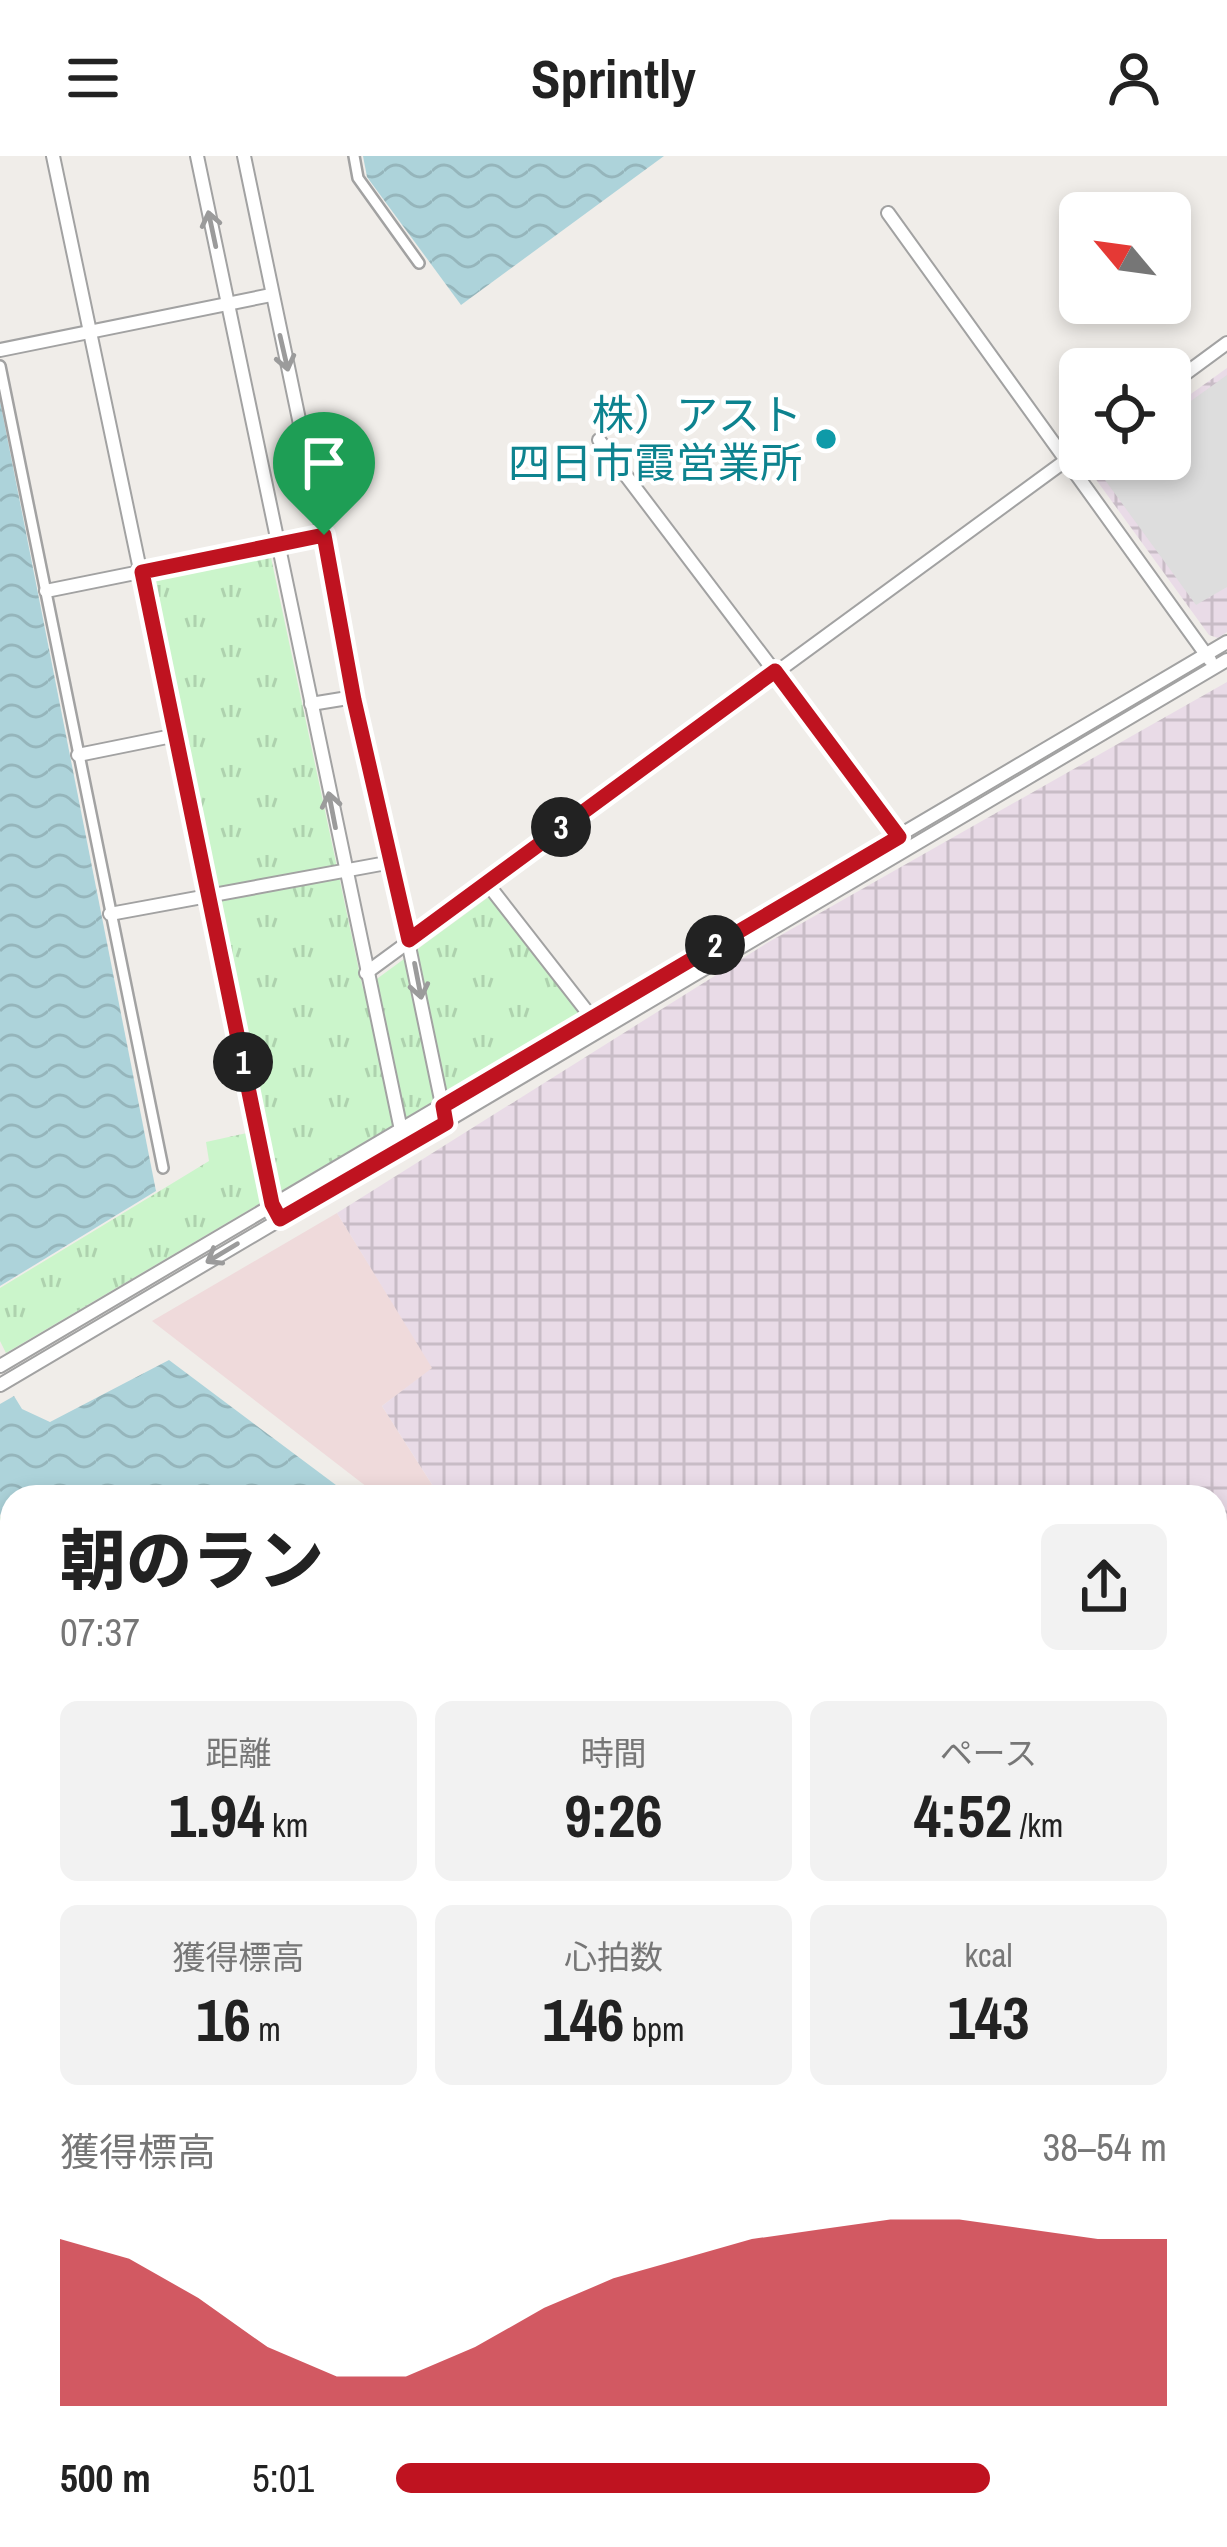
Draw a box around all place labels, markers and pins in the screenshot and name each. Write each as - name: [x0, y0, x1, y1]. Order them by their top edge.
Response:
- place label: 株）アスト 四日市霞営業所: [508, 387, 802, 491]
- pin: [273, 412, 375, 535]
- marker: 株）アスト 四日市霞営業所: [813, 426, 839, 452]
- pin: 3: [531, 797, 591, 857]
- pin: 2: [685, 915, 745, 975]
- pin: 1: [213, 1032, 273, 1092]

